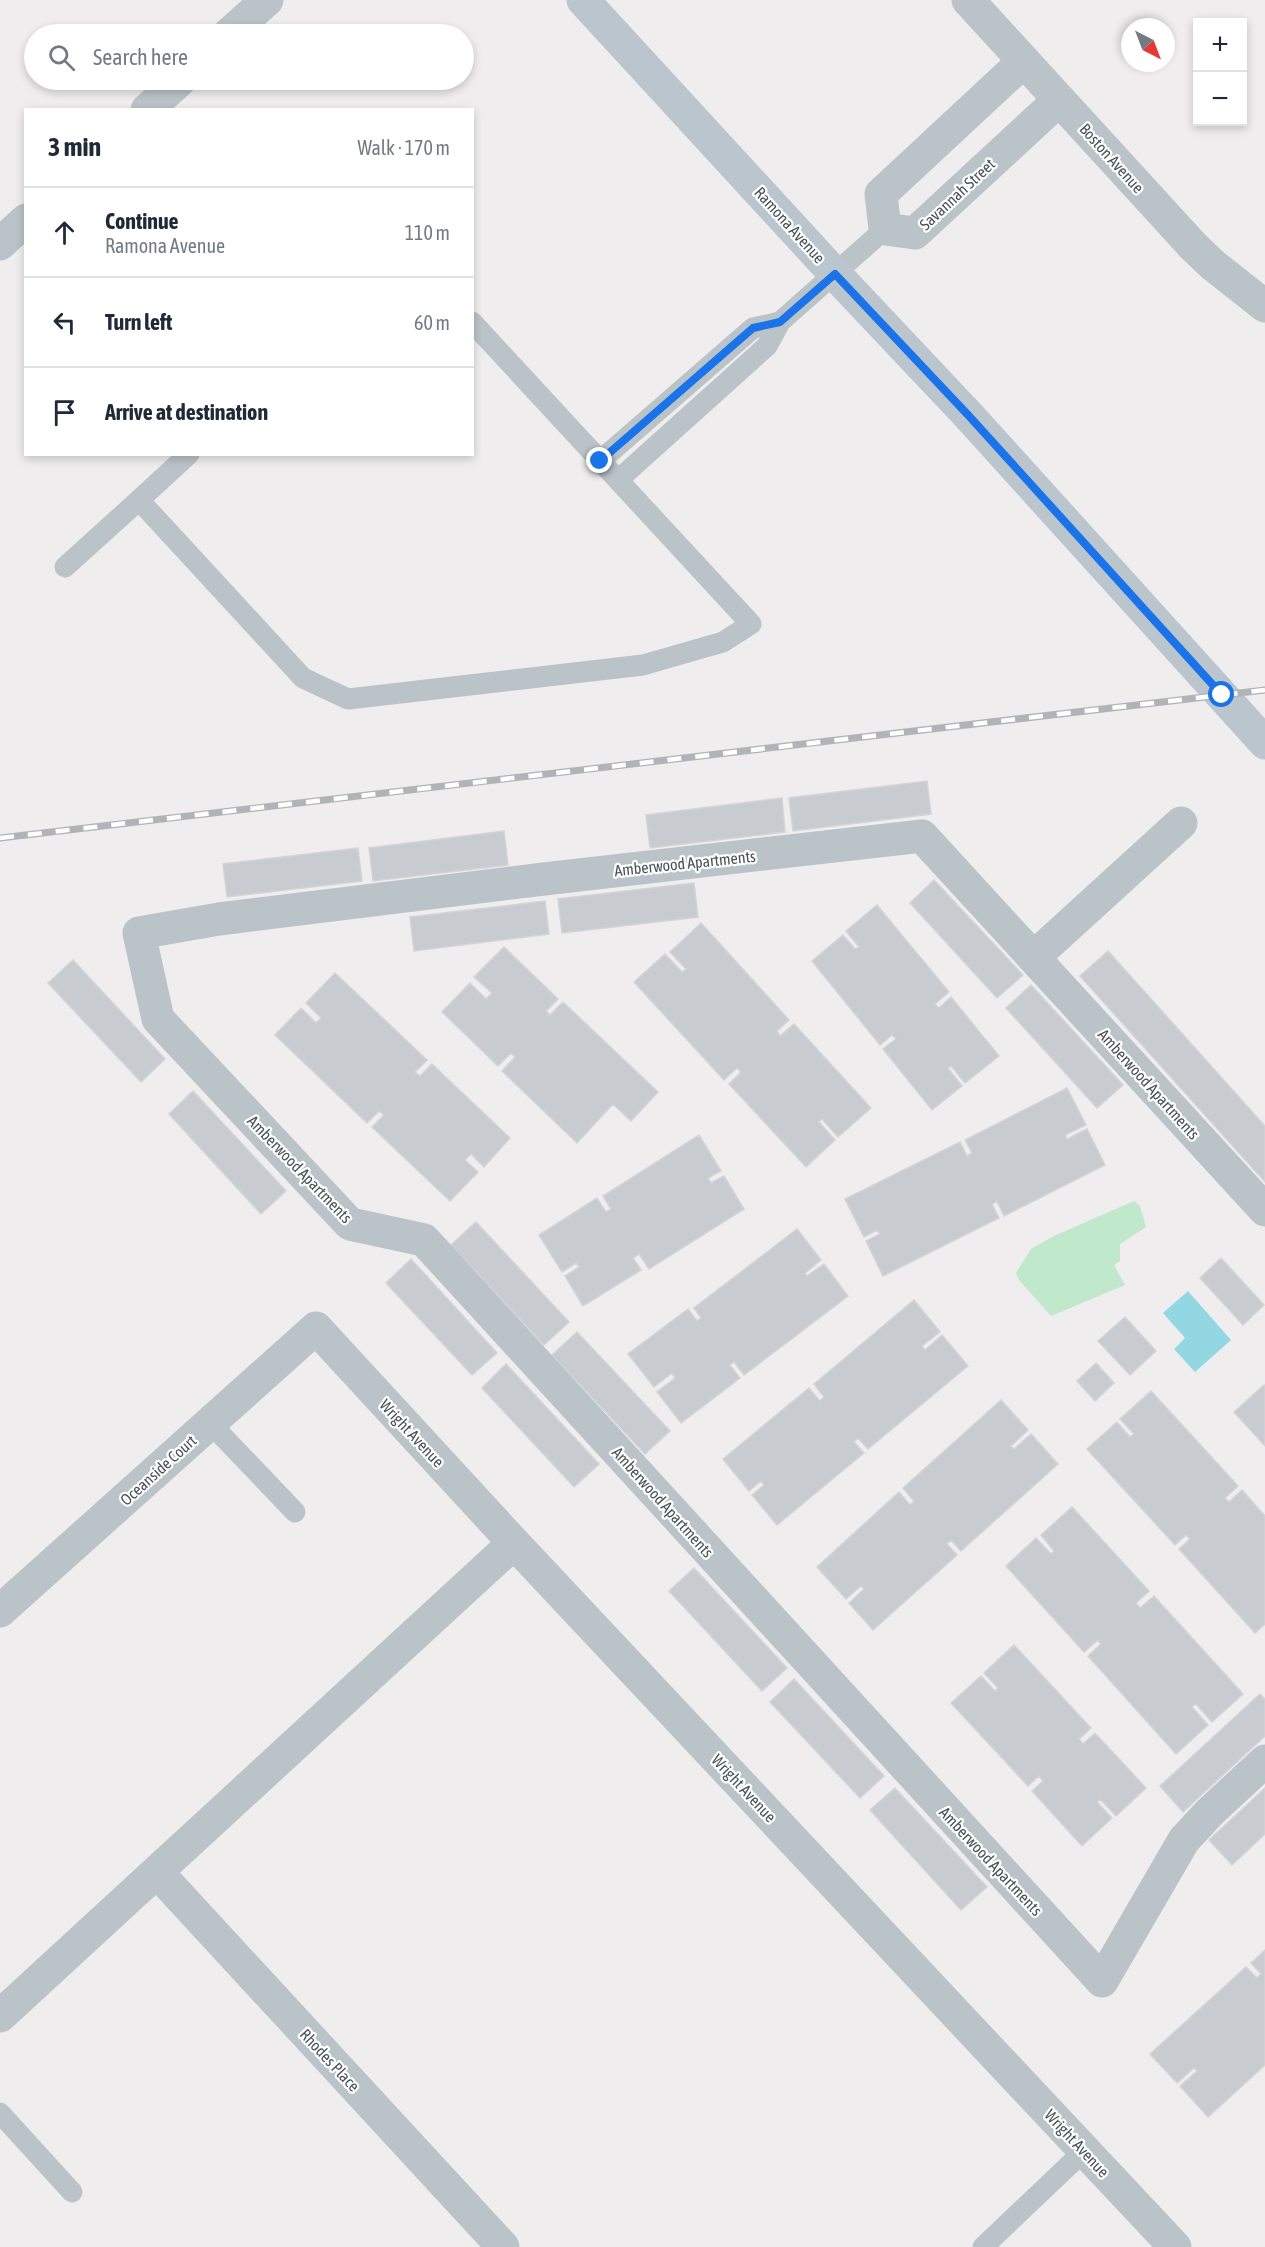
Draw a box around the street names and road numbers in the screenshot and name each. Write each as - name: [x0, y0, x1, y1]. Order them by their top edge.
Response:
- street label: Boston Avenue: [1076, 120, 1148, 196]
- street label: Savannah Street: [916, 154, 999, 233]
- street label: Ramona Avenue: [751, 183, 829, 267]
- street label: Amberwood Apartments: [613, 847, 757, 880]
- street label: Amberwood Apartments: [1094, 1025, 1203, 1144]
- street label: Amberwood Apartments: [243, 1112, 356, 1227]
- street label: Wright Avenue: [375, 1396, 448, 1471]
- street label: Oceanside Court: [116, 1431, 200, 1509]
- street label: Amberwood Apartments: [608, 1443, 717, 1562]
- street label: Wright Avenue: [707, 1751, 780, 1826]
- street label: Amberwood Apartments: [935, 1803, 1046, 1920]
- street label: Rhodes Place: [297, 2025, 363, 2095]
- street label: Wright Avenue: [1040, 2106, 1113, 2181]

